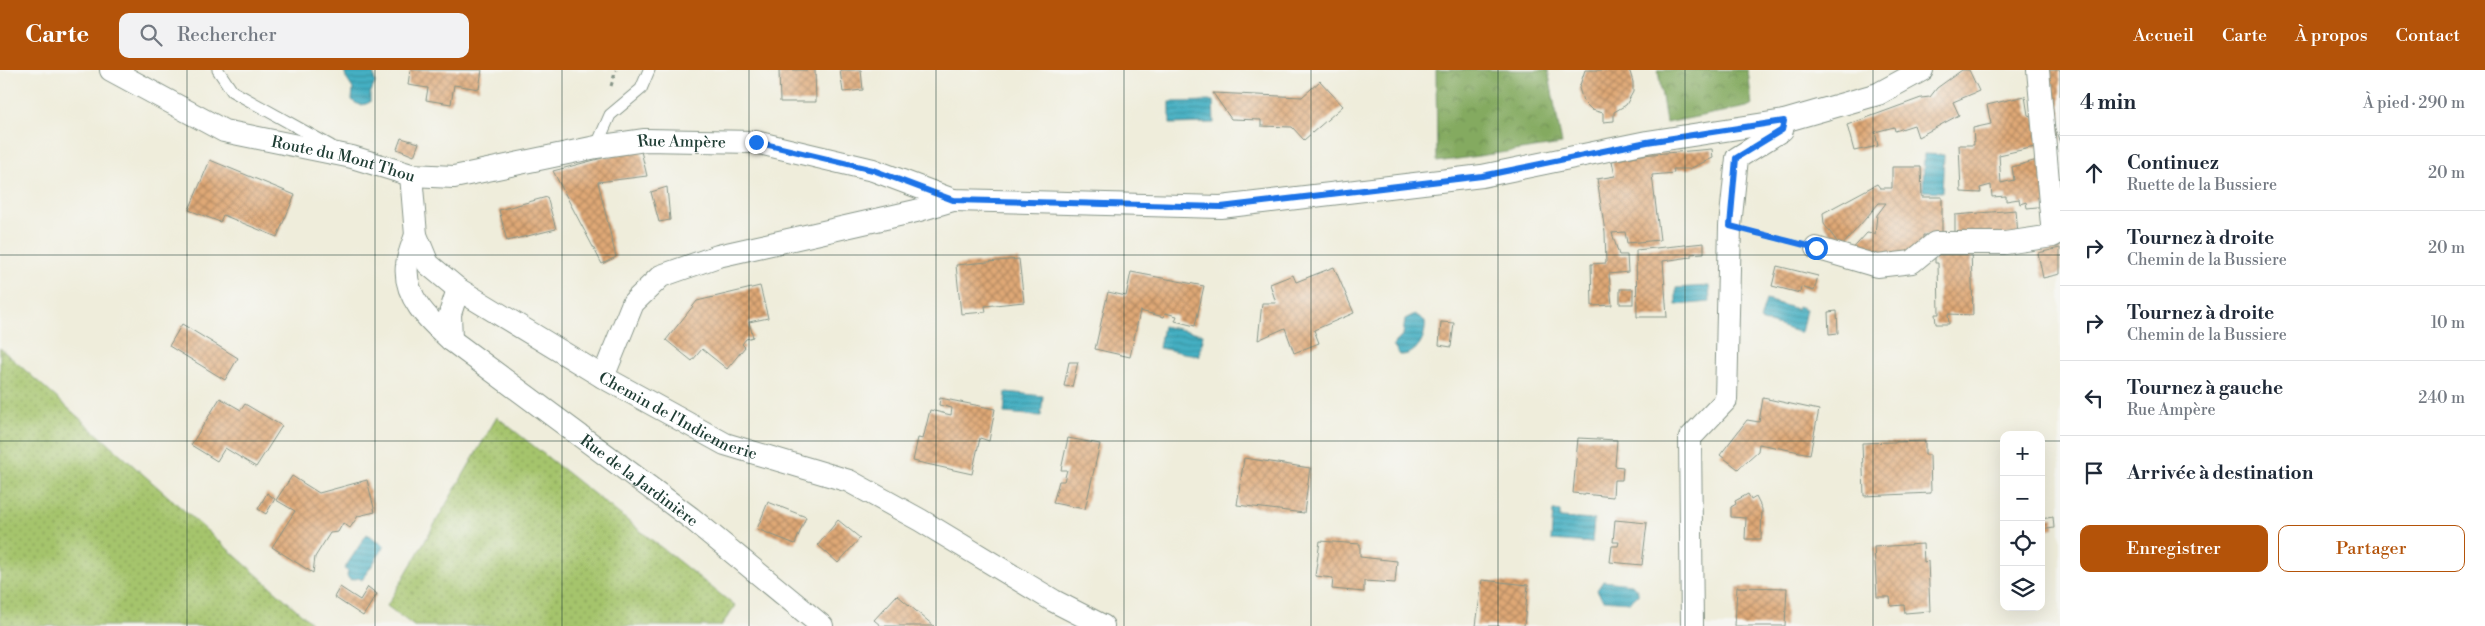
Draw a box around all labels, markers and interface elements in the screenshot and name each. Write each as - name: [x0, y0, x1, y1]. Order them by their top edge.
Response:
- search box: [119, 13, 469, 58]
- text: Carte: [25, 20, 89, 50]
- icon: search: [137, 21, 165, 49]
- text: Rechercher: [177, 23, 277, 47]
- text: Accueil: [2133, 24, 2194, 47]
- text: Carte: [2222, 24, 2267, 47]
- text: À propos: [2295, 24, 2368, 47]
- text: Contact: [2396, 24, 2460, 47]
- text: 4 min: [2080, 90, 2136, 116]
- text: À pied · 290 m: [2363, 93, 2465, 113]
- street label: Rue Ampère: [636, 130, 726, 152]
- route end: [745, 131, 768, 154]
- street label: Route du Mont Thou: [270, 132, 418, 187]
- text: Continuez: [2127, 151, 2219, 175]
- icon: ahead: [2080, 159, 2108, 187]
- text: 20 m: [2428, 163, 2465, 183]
- text: Ruette de la Bussiere: [2127, 175, 2277, 195]
- text: Tournez à droite: [2127, 226, 2274, 250]
- icon: right: [2080, 234, 2108, 262]
- route start: [1805, 237, 1828, 260]
- text: 20 m: [2428, 238, 2465, 258]
- text: Chemin de la Bussiere: [2127, 250, 2287, 270]
- text: Tournez à droite: [2127, 301, 2274, 325]
- icon: right: [2080, 309, 2108, 337]
- text: 10 m: [2431, 313, 2465, 333]
- text: Chemin de la Bussiere: [2127, 325, 2287, 345]
- street label: Chemin de l'Indiennerie: [595, 368, 759, 464]
- text: Tournez à gauche: [2127, 376, 2283, 400]
- icon: left: [2080, 384, 2108, 412]
- text: 240 m: [2418, 388, 2465, 408]
- text: Rue Ampère: [2127, 400, 2216, 420]
- street label: Rue de la Jardinière: [576, 430, 702, 531]
- map controls: [2000, 431, 2045, 611]
- button: +: [2000, 431, 2045, 476]
- icon: arrive: [2080, 459, 2108, 487]
- text: Arrivée à destination: [2127, 461, 2313, 485]
- button: −: [2000, 476, 2045, 521]
- button: locate: [2000, 521, 2045, 566]
- button: Enregistrer: [2080, 525, 2268, 572]
- button: Partager: [2278, 525, 2465, 572]
- button: layers: [2000, 566, 2045, 611]

